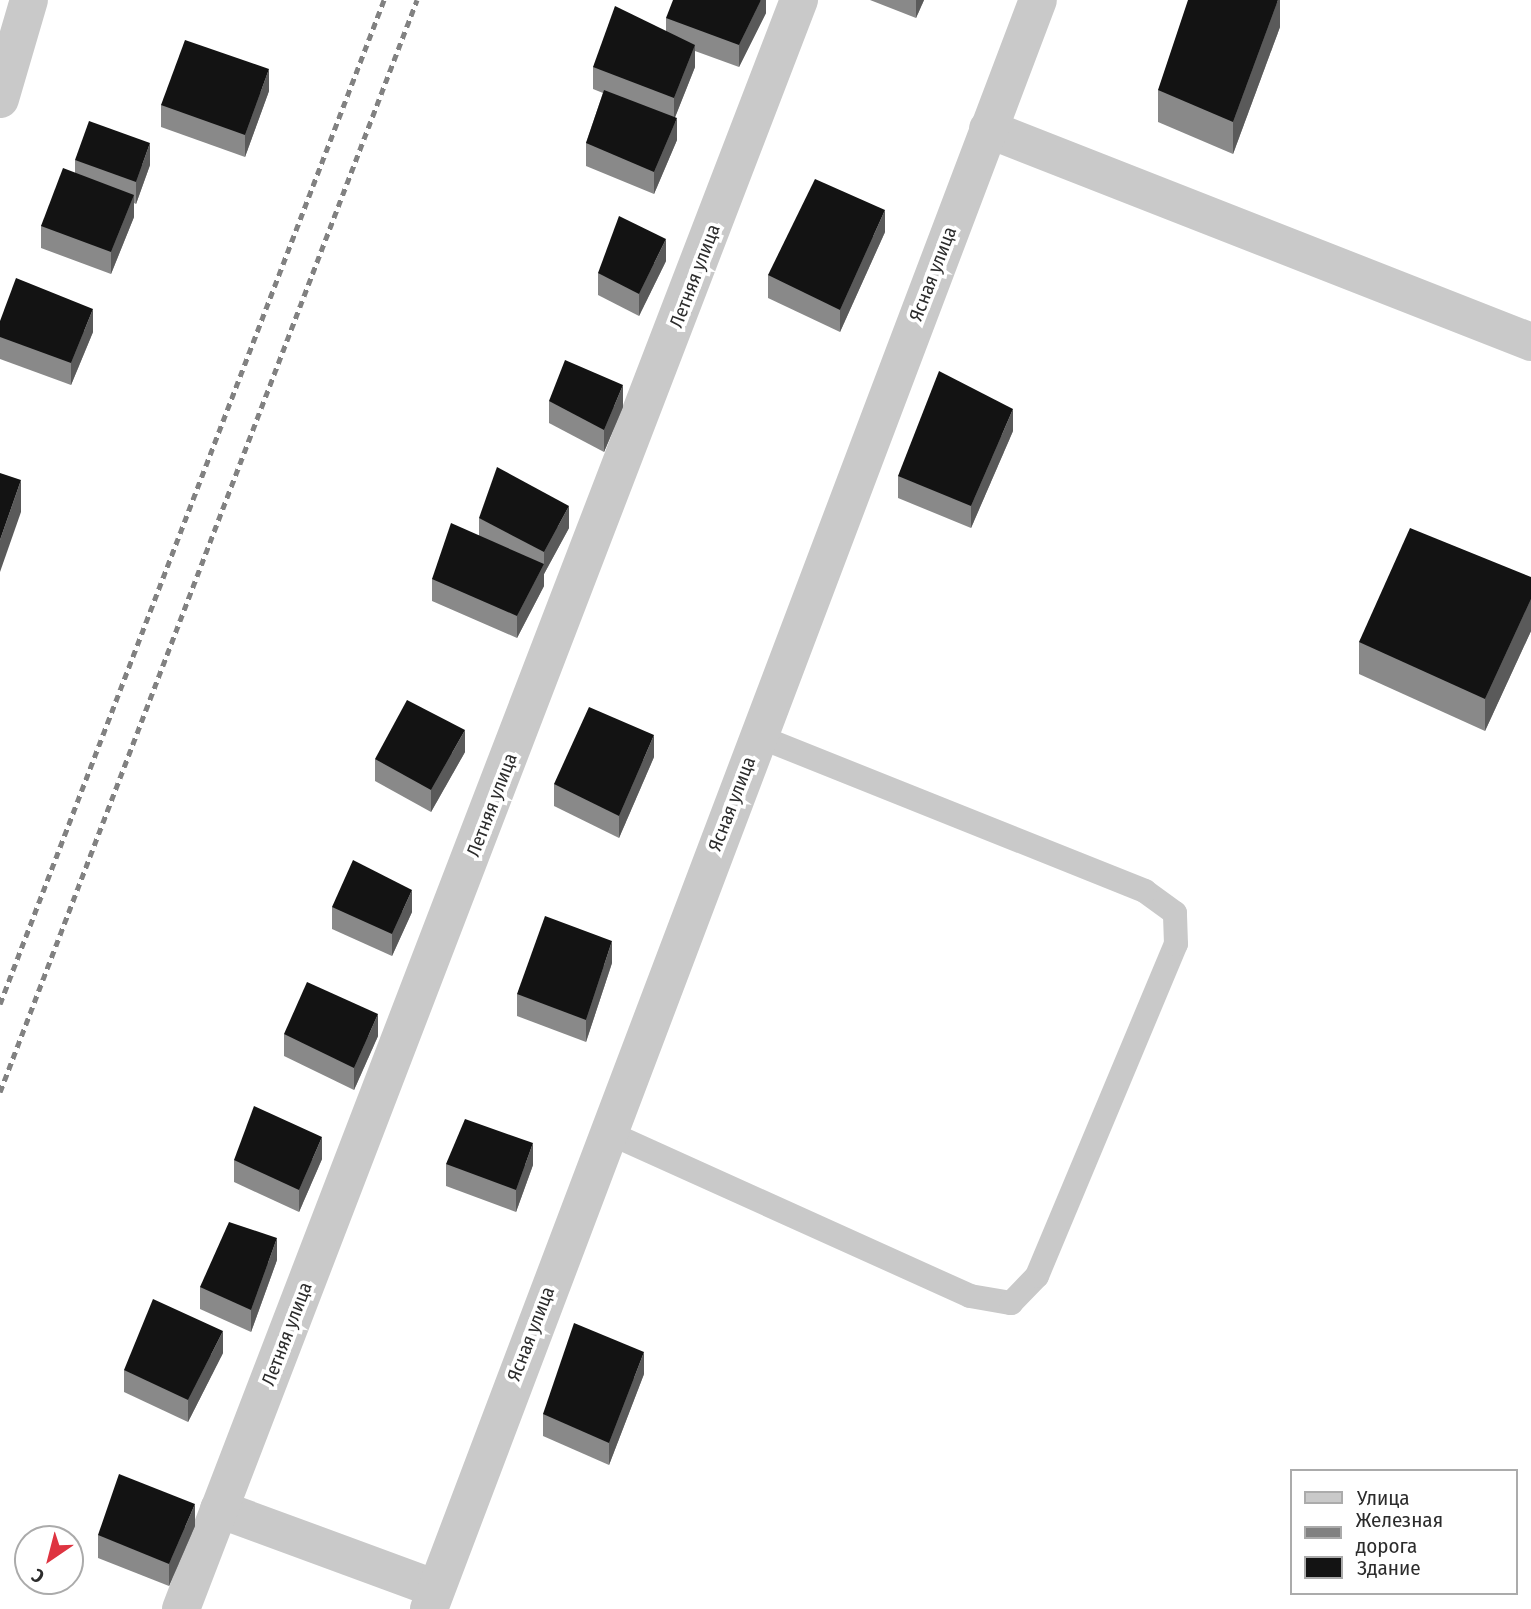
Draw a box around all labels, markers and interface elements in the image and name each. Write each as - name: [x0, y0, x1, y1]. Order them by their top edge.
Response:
- street label: Летняя улица: [665, 221, 725, 331]
- street label: Ясная улица: [905, 223, 961, 325]
- street label: Летняя улица: [462, 750, 522, 860]
- street label: Ясная улица: [704, 753, 760, 855]
- street label: Летняя улица: [257, 1279, 317, 1389]
- street label: Ясная улица: [503, 1283, 559, 1385]
- legend: [1290, 1469, 1517, 1595]
- text: Улица: [1357, 1485, 1410, 1511]
- text: Железная дорога: [1356, 1507, 1443, 1559]
- north arrow: [14, 1525, 84, 1595]
- text: Здание: [1357, 1555, 1421, 1581]
- text: С: [27, 1564, 48, 1588]

